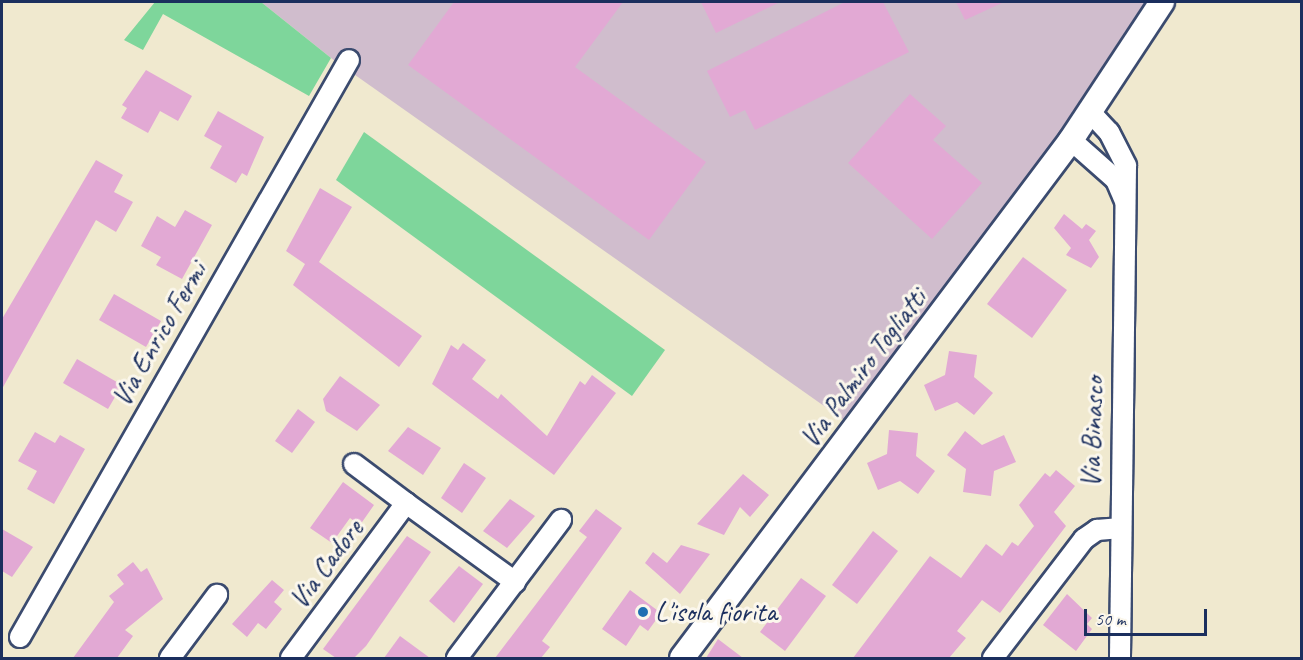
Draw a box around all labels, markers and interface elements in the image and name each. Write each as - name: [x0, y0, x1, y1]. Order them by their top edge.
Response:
- street label: Via Enrico Fermi: [104, 256, 214, 412]
- street label: Via Palmiro Togliatti: [792, 282, 934, 454]
- street label: Via Binasco: [1073, 376, 1111, 488]
- street label: Via Cadore: [282, 513, 370, 615]
- place label: L'isola fiorita: [655, 595, 777, 629]
- scale bar: [1087, 597, 1210, 635]
- marker: L'isola fiorita: [636, 605, 650, 619]
- text: 50 m: [1095, 608, 1126, 630]

